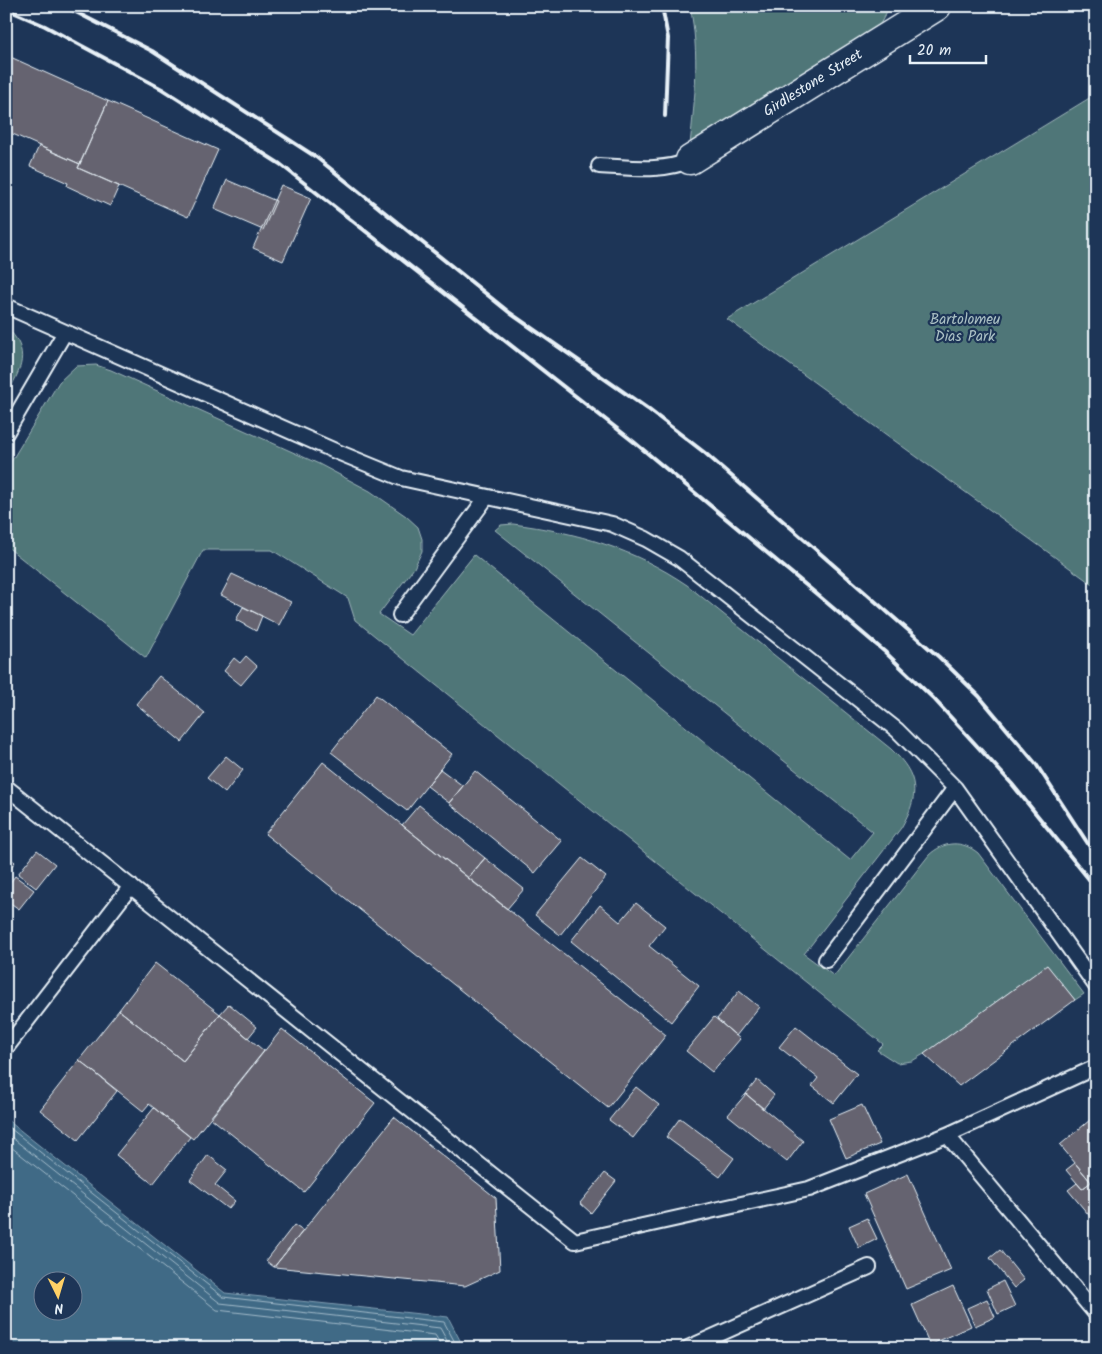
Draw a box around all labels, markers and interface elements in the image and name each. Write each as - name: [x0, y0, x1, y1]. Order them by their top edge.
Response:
- scale bar: [910, 32, 986, 64]
- text: 20 m: [917, 39, 951, 63]
- street label: Girdlestone Street: [759, 43, 868, 124]
- park label: Bartolomeu Dias Park: [930, 308, 1000, 349]
- north arrow: [32, 1272, 82, 1322]
- text: N: [54, 1297, 64, 1319]

